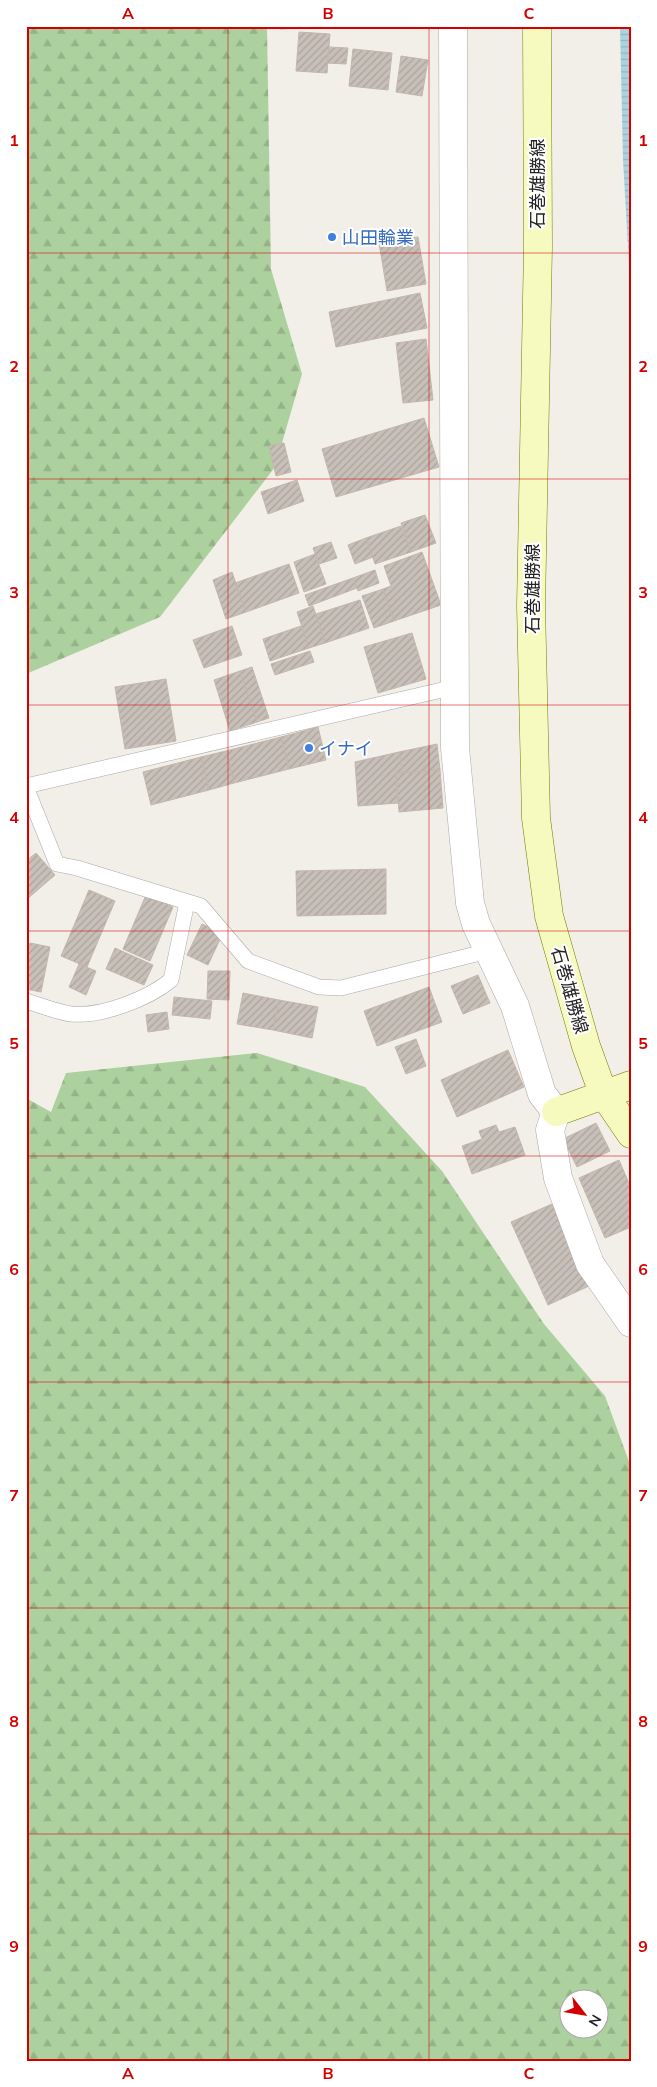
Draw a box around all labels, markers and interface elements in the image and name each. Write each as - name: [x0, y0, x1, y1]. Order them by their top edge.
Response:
- text: A: [122, 3, 134, 23]
- text: B: [322, 3, 334, 23]
- text: C: [524, 3, 535, 23]
- text: 1: [9, 130, 19, 150]
- text: 1: [638, 130, 648, 150]
- street label: 石巻雄勝線: [526, 139, 549, 229]
- place label: 山田輪業: [342, 226, 414, 249]
- marker: 山田輪業: [326, 231, 338, 243]
- text: 2: [9, 356, 19, 376]
- text: 2: [638, 356, 648, 376]
- street label: 石巻雄勝線: [521, 544, 544, 634]
- text: 3: [9, 582, 19, 602]
- text: 3: [638, 582, 648, 602]
- place label: イナイ: [319, 737, 373, 760]
- marker: イナイ: [303, 742, 315, 754]
- text: 4: [9, 807, 19, 827]
- text: 4: [638, 807, 648, 827]
- street label: 石巻雄勝線: [547, 944, 593, 1036]
- text: 5: [9, 1033, 19, 1053]
- text: 5: [638, 1033, 648, 1053]
- text: 6: [9, 1259, 19, 1279]
- text: 6: [638, 1259, 648, 1279]
- text: 7: [9, 1485, 19, 1505]
- text: 7: [638, 1485, 648, 1505]
- text: 8: [9, 1711, 19, 1731]
- text: 8: [638, 1711, 648, 1731]
- text: 9: [9, 1936, 19, 1956]
- text: 9: [638, 1936, 648, 1956]
- north arrow: [560, 1990, 610, 2040]
- text: N: [585, 2012, 606, 2030]
- text: A: [122, 2063, 134, 2083]
- text: B: [322, 2063, 334, 2083]
- text: C: [524, 2063, 535, 2083]

